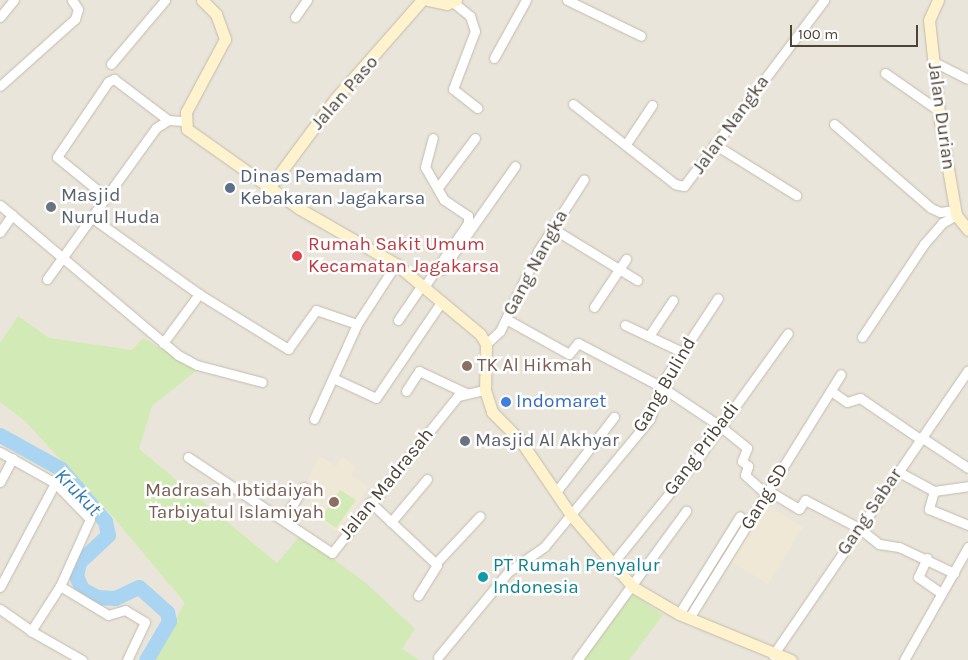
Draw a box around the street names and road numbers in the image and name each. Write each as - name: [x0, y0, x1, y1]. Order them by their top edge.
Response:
- street label: Jalan Paso: [306, 51, 384, 135]
- street label: Jalan Durian: [922, 61, 960, 171]
- street label: Jalan Nangka: [687, 71, 775, 179]
- street label: Gang Nangka: [499, 206, 573, 320]
- street label: Gang Bulind: [629, 333, 701, 437]
- street label: Gang Pribadi: [659, 398, 745, 500]
- street label: Jalan Madrasah: [335, 424, 439, 544]
- street label: Gang SD: [736, 460, 794, 534]
- street label: Gang Sabar: [833, 464, 907, 560]

